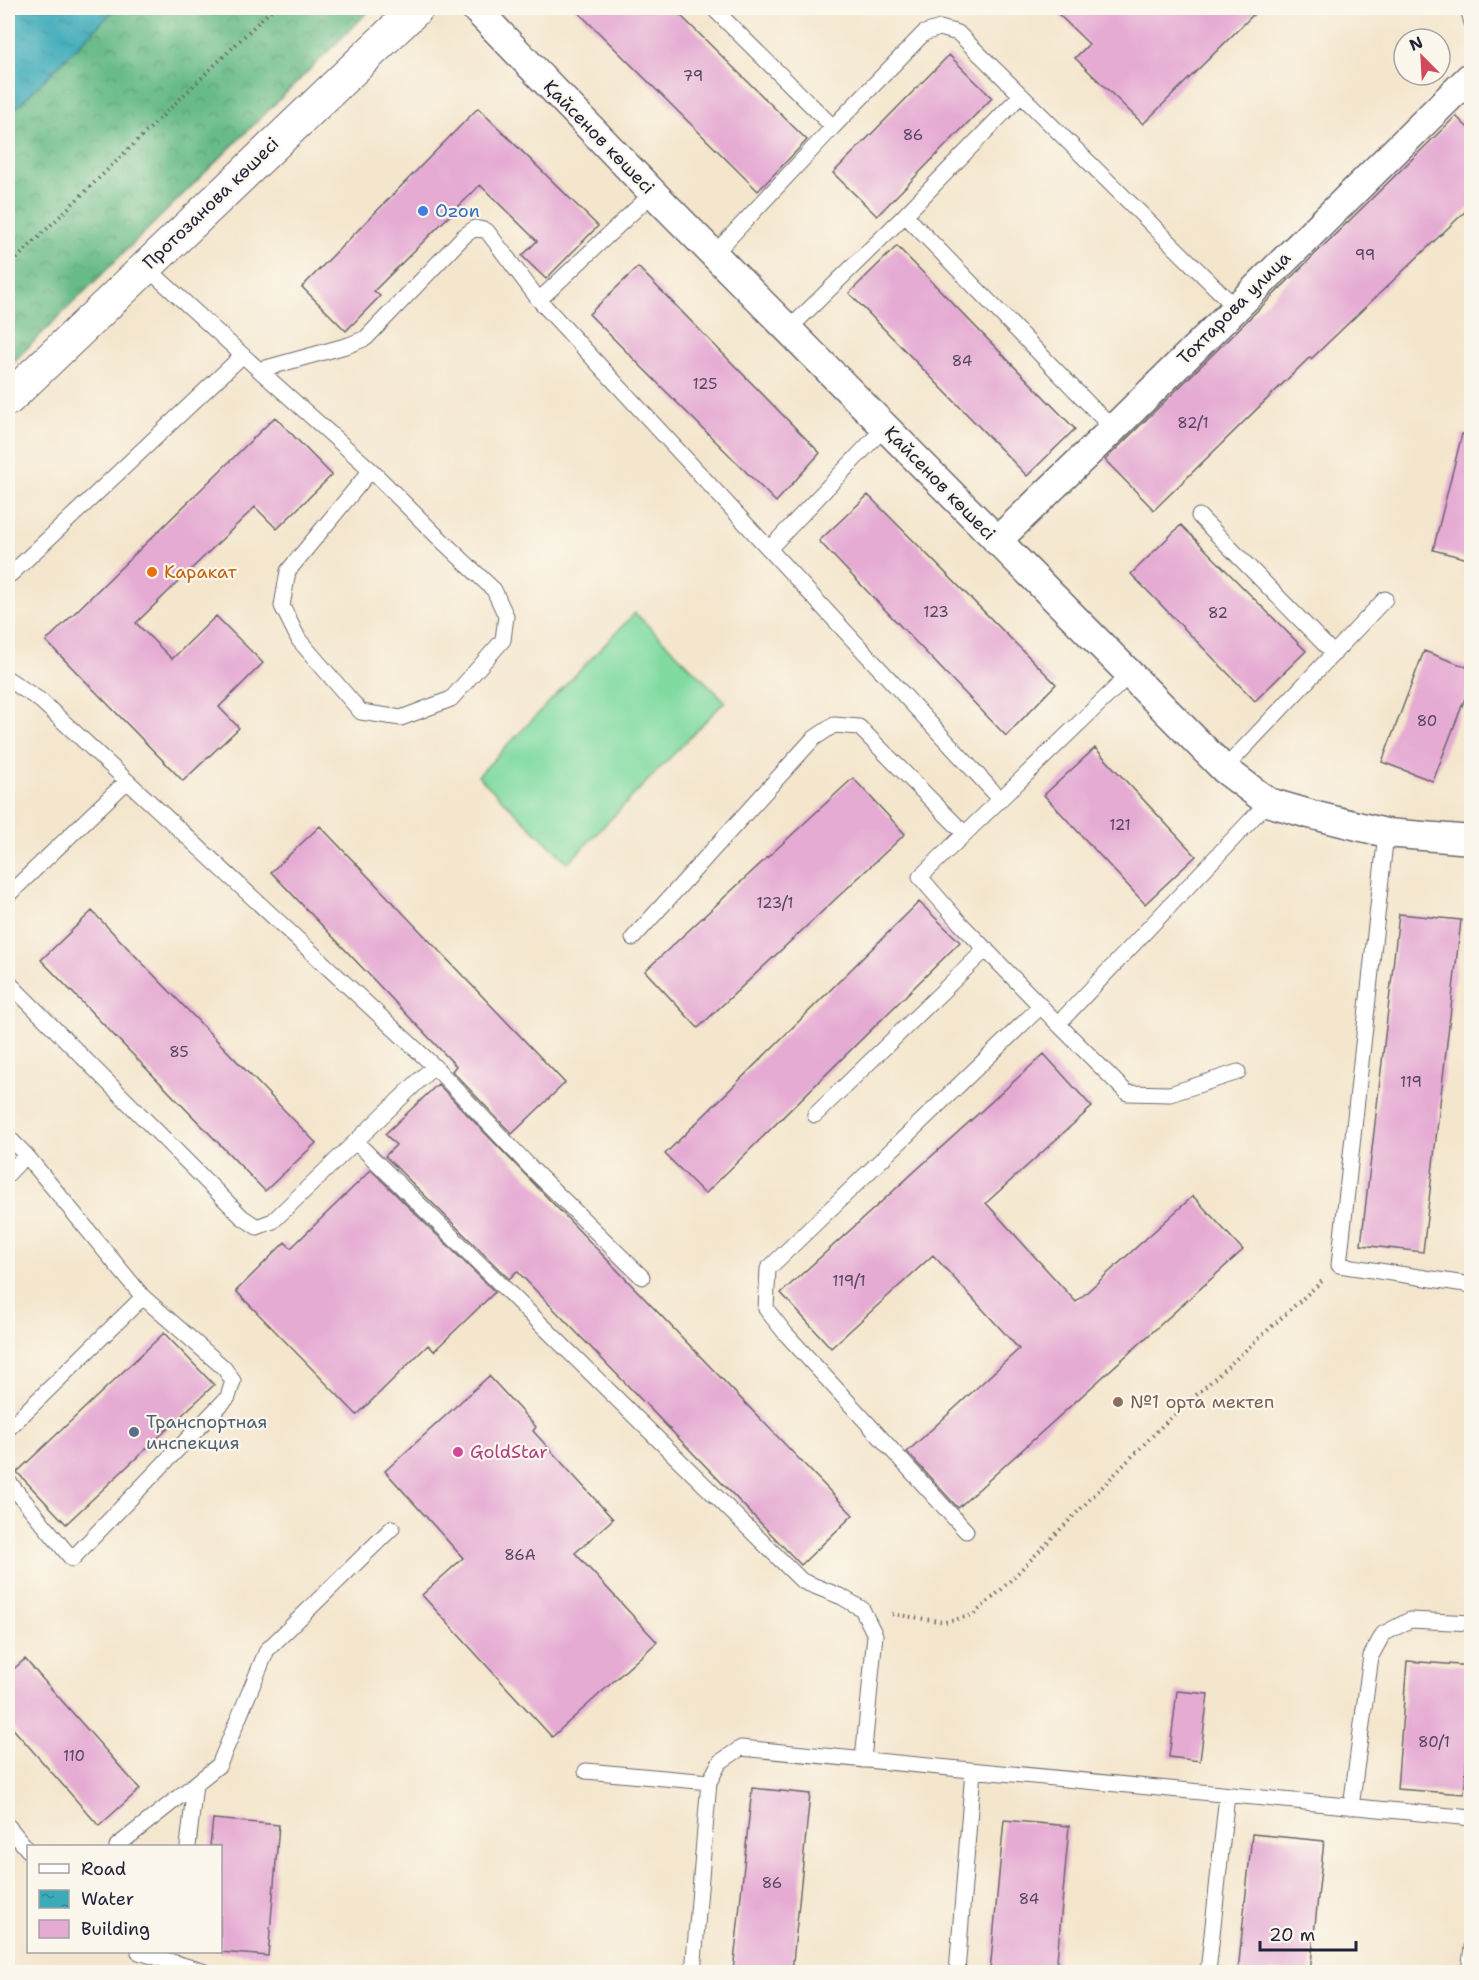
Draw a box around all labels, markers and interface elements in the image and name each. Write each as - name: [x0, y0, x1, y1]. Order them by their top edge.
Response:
- north arrow: [1392, 27, 1452, 87]
- text: N: [1406, 32, 1426, 56]
- house number: 79: [683, 66, 703, 86]
- street label: Қайсенов көшесі: [538, 75, 660, 199]
- house number: 86: [903, 125, 923, 145]
- street label: Протозанова көшесі: [138, 132, 284, 274]
- place label: Ozon: [435, 199, 480, 223]
- marker: Ozon: [416, 204, 430, 218]
- house number: 99: [1355, 245, 1375, 265]
- street label: Тохтарова улица: [1172, 246, 1296, 370]
- house number: 84: [952, 351, 972, 371]
- house number: 125: [693, 374, 717, 394]
- house number: 82/1: [1177, 413, 1209, 433]
- street label: Қайсенов көшесі: [879, 421, 1001, 545]
- place label: Каракат: [164, 560, 237, 584]
- marker: Каракат: [145, 565, 159, 579]
- house number: 123: [923, 602, 949, 622]
- house number: 82: [1208, 603, 1228, 623]
- house number: 80: [1417, 711, 1437, 731]
- house number: 121: [1109, 815, 1131, 835]
- house number: 123/1: [757, 893, 793, 913]
- house number: 85: [169, 1042, 189, 1062]
- house number: 119: [1400, 1072, 1422, 1092]
- house number: 119/1: [832, 1271, 866, 1291]
- place label: №1 орта мектеп: [1130, 1390, 1274, 1414]
- marker: №1 орта мектеп: [1111, 1395, 1125, 1409]
- place label: Транспортная инспекция: [146, 1410, 267, 1455]
- marker: Транспортная инспекция: [127, 1425, 141, 1439]
- place label: GoldStar: [470, 1440, 548, 1464]
- marker: GoldStar: [451, 1445, 465, 1459]
- house number: 86А: [504, 1545, 536, 1565]
- house number: 80/1: [1418, 1732, 1450, 1752]
- house number: 110: [63, 1746, 85, 1766]
- legend: [27, 1845, 222, 1953]
- text: Road: [81, 1857, 126, 1881]
- house number: 86: [762, 1873, 782, 1893]
- text: Water: [81, 1887, 134, 1911]
- house number: 84: [1019, 1889, 1039, 1909]
- scale bar: [1260, 1914, 1356, 1952]
- text: Building: [81, 1917, 150, 1941]
- text: 20 m: [1269, 1923, 1315, 1947]

